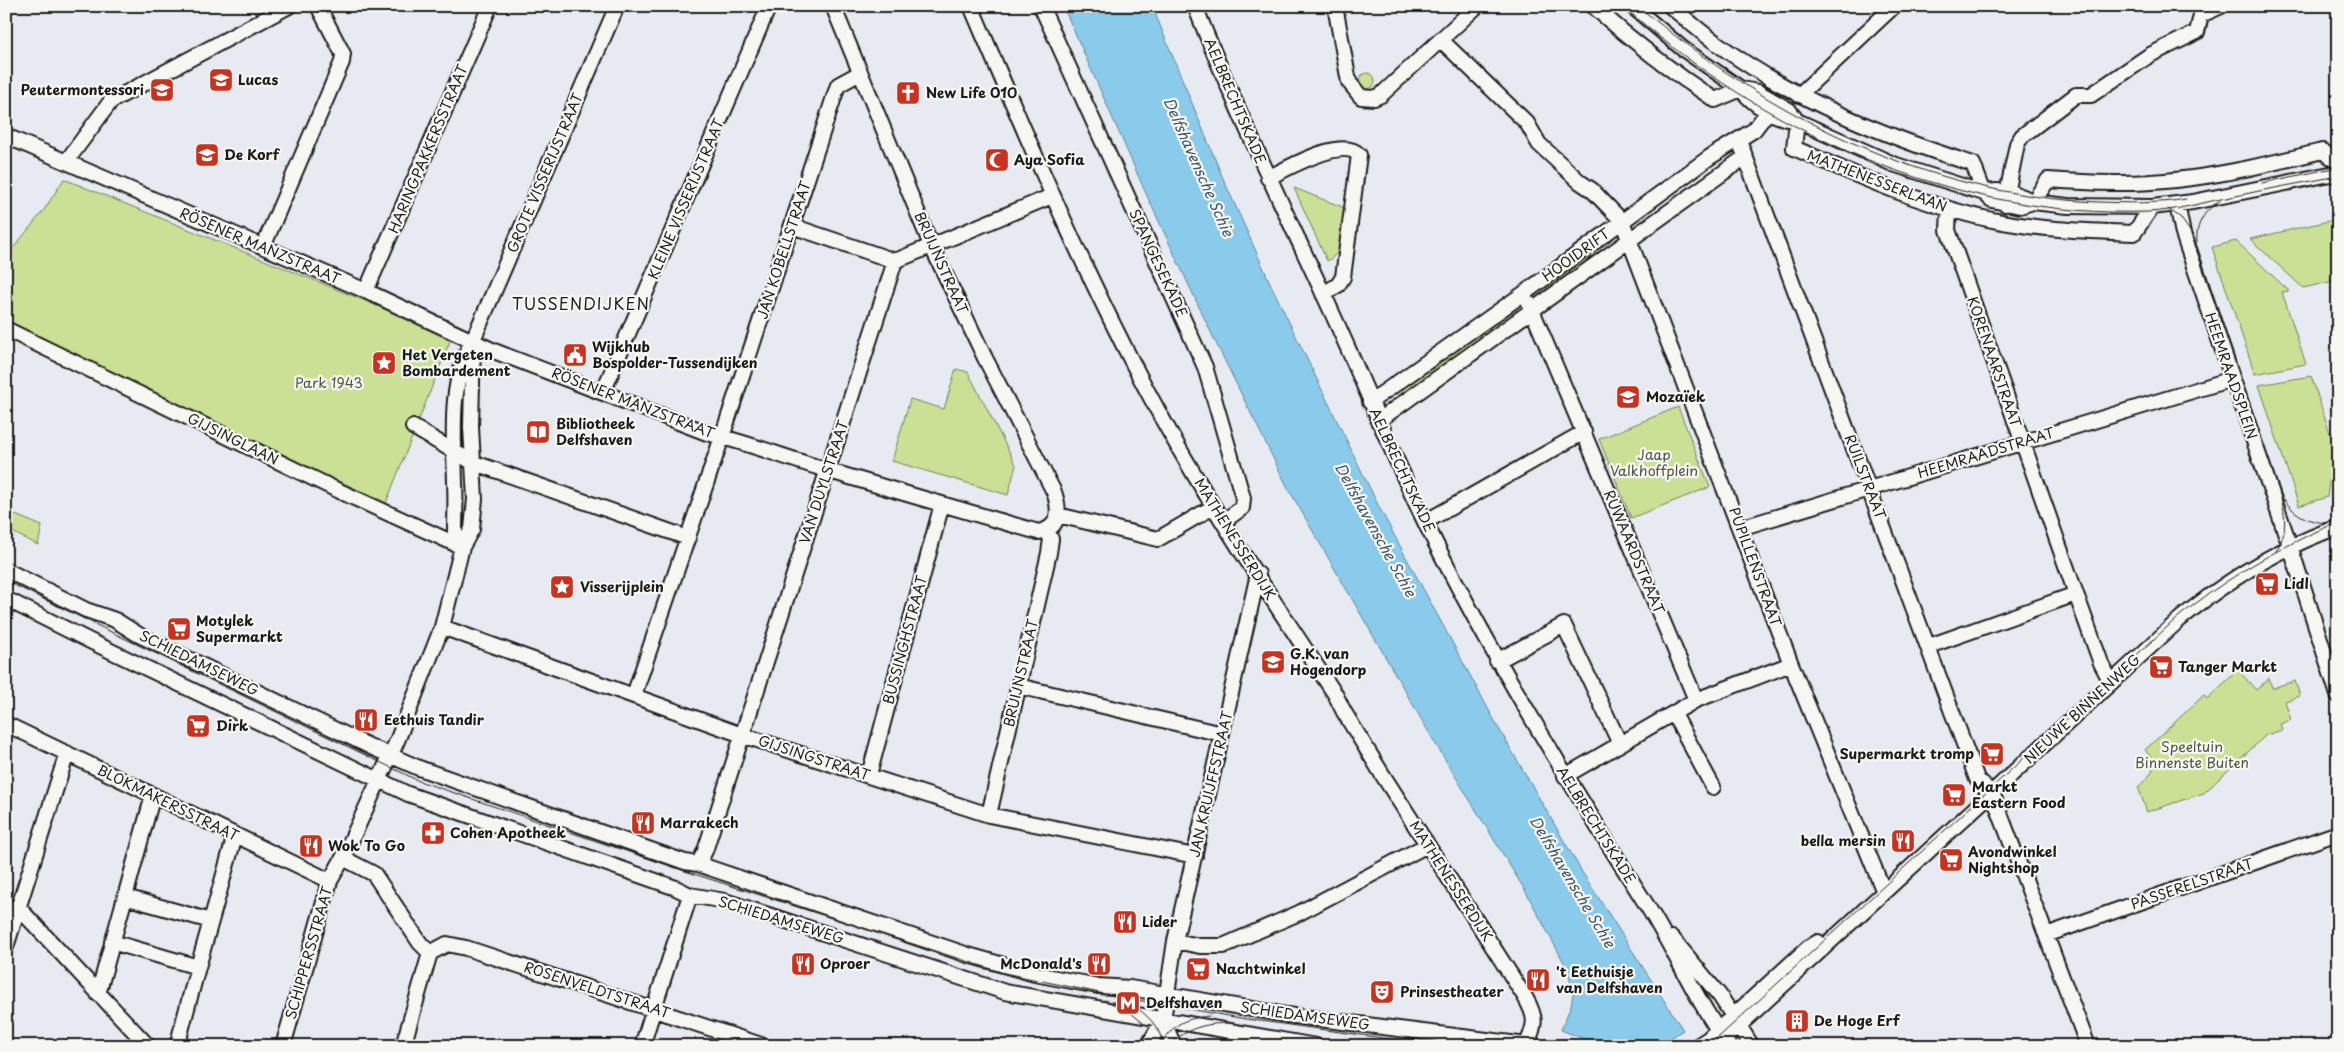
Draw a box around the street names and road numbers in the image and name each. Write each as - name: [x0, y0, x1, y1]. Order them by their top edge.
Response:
- street label: AELBRECHTSKADE: [1199, 35, 1272, 167]
- street label: HARINGPAKKERSSTRAAT: [382, 61, 473, 236]
- street label: GROTE VISSERIJSTRAAT: [501, 89, 588, 256]
- street label: KLEINE VISSERIJSTRAAT: [642, 115, 729, 282]
- street label: MATHENESSERLAAN: [1804, 144, 1950, 217]
- street label: JAN KOBELLSTRAAT: [751, 178, 816, 322]
- street label: RÖSENER MANZSTRAAT: [176, 202, 344, 289]
- street label: SPANGESEKADE: [1124, 205, 1193, 320]
- street label: BRUIJNSTRAAT: [909, 208, 974, 318]
- street label: HOOIDRIFT: [1537, 223, 1614, 286]
- street label: KORENAARSTRAAT: [1962, 294, 2027, 430]
- street label: HEEMRAADSPLEIN: [2200, 310, 2263, 442]
- street label: RÖSENER MANZSTRAAT: [549, 362, 718, 444]
- street label: AELBRECHTSKADE: [1364, 404, 1441, 535]
- street label: GIJSINGLAAN: [184, 407, 282, 470]
- street label: VAN DUYLSTRAAT: [794, 417, 854, 546]
- street label: HEEMRAADSTRAAT: [1915, 422, 2057, 483]
- street label: RUILSTRAAT: [1840, 431, 1891, 523]
- street label: MATHENESSERDIJK: [1189, 474, 1282, 604]
- street label: RUWAARDSTRAAT: [1599, 487, 1670, 618]
- street label: PUPILLENSTRAAT: [1724, 504, 1787, 630]
- street label: BUSSINGHSTRAAT: [877, 573, 932, 707]
- street label: BRUIJNSTRAAT: [998, 616, 1043, 729]
- street label: SCHIEDAMSEWEG: [136, 625, 262, 701]
- street label: NIEUWE BINNENWEG: [2019, 649, 2144, 768]
- street label: JAN KRUIJFFSTRAAT: [1183, 708, 1238, 859]
- street label: GIJSINGSTRAAT: [756, 730, 873, 786]
- street label: BLOKMAKERSSTRAAT: [94, 759, 243, 846]
- street label: AELBRECHTSKADE: [1552, 762, 1641, 888]
- street label: MATHENESSERDIJK: [1404, 816, 1499, 945]
- street label: PASSERELSTRAAT: [2128, 853, 2256, 914]
- street label: SCHIPPERSSTRAAT: [279, 884, 338, 1022]
- street label: SCHIEDAMSEWEG: [716, 890, 847, 949]
- street label: ROSENVELDTSTRAAT: [521, 956, 673, 1023]
- street label: SCHIEDAMSEWEG: [1239, 996, 1371, 1035]

